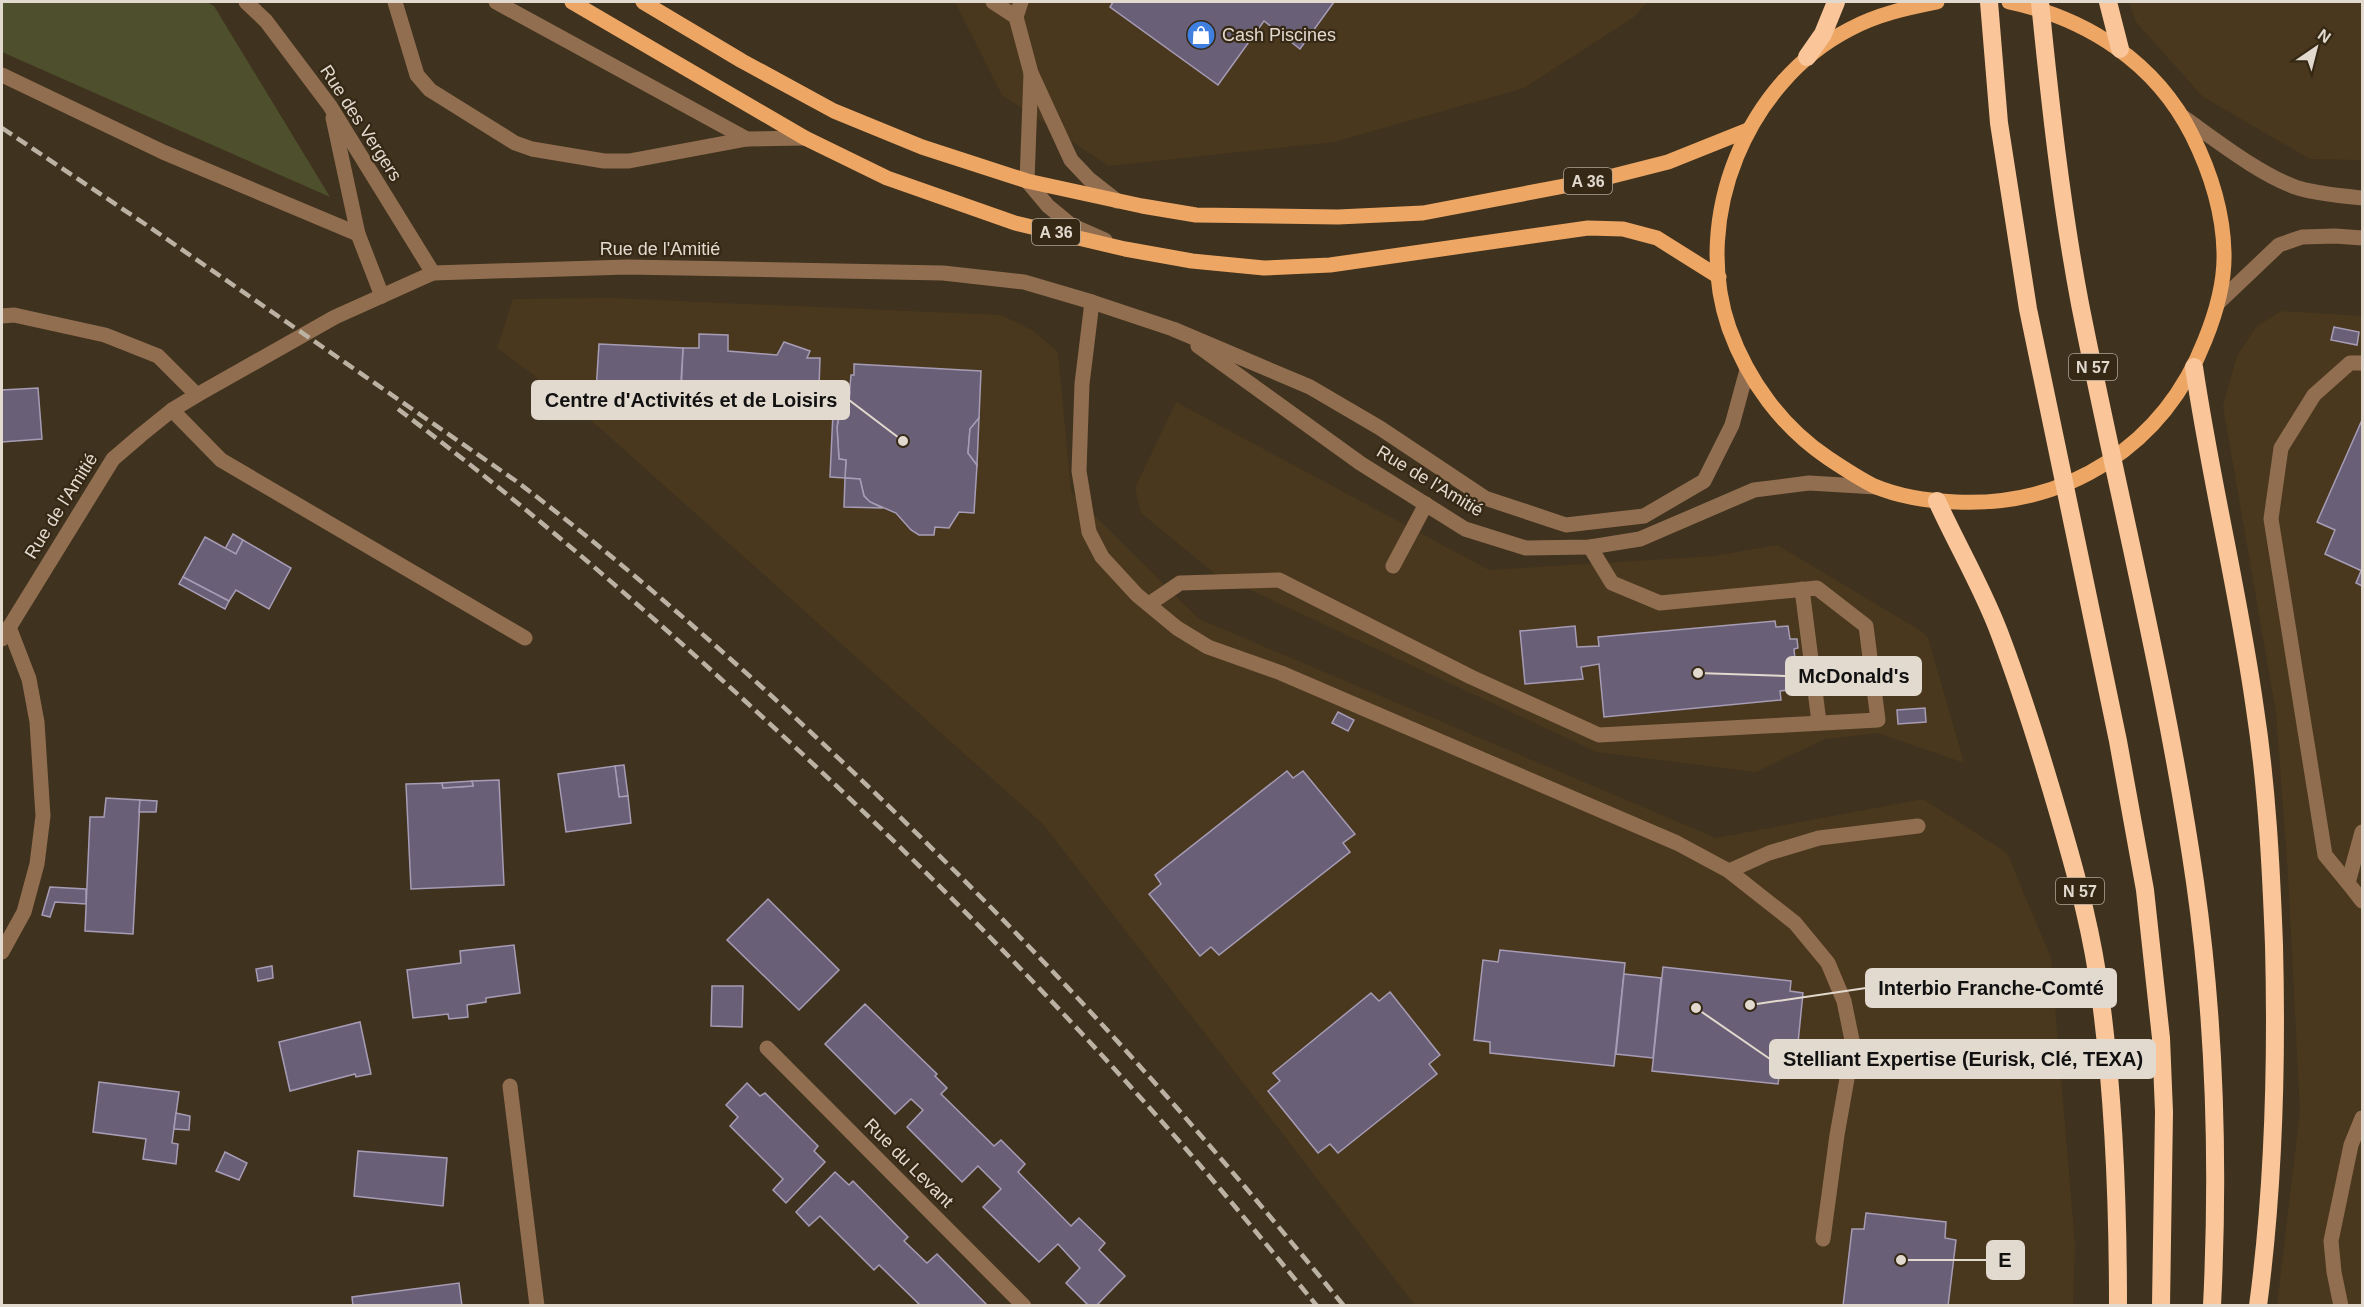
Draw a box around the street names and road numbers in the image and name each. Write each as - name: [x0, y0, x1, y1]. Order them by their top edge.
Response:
- street label: Rue des Vergers: [316, 61, 406, 185]
- road number: A 36: [1564, 168, 1612, 194]
- road number: A 36: [1032, 219, 1080, 245]
- street label: Rue de l'Amitié: [600, 239, 720, 259]
- road number: N 57: [2069, 354, 2117, 380]
- street label: Rue de l'Amitié: [1373, 441, 1487, 521]
- street label: Rue de l'Amitié: [21, 450, 101, 562]
- road number: N 57: [2056, 878, 2104, 904]
- street label: Rue du Levant: [861, 1115, 957, 1211]

